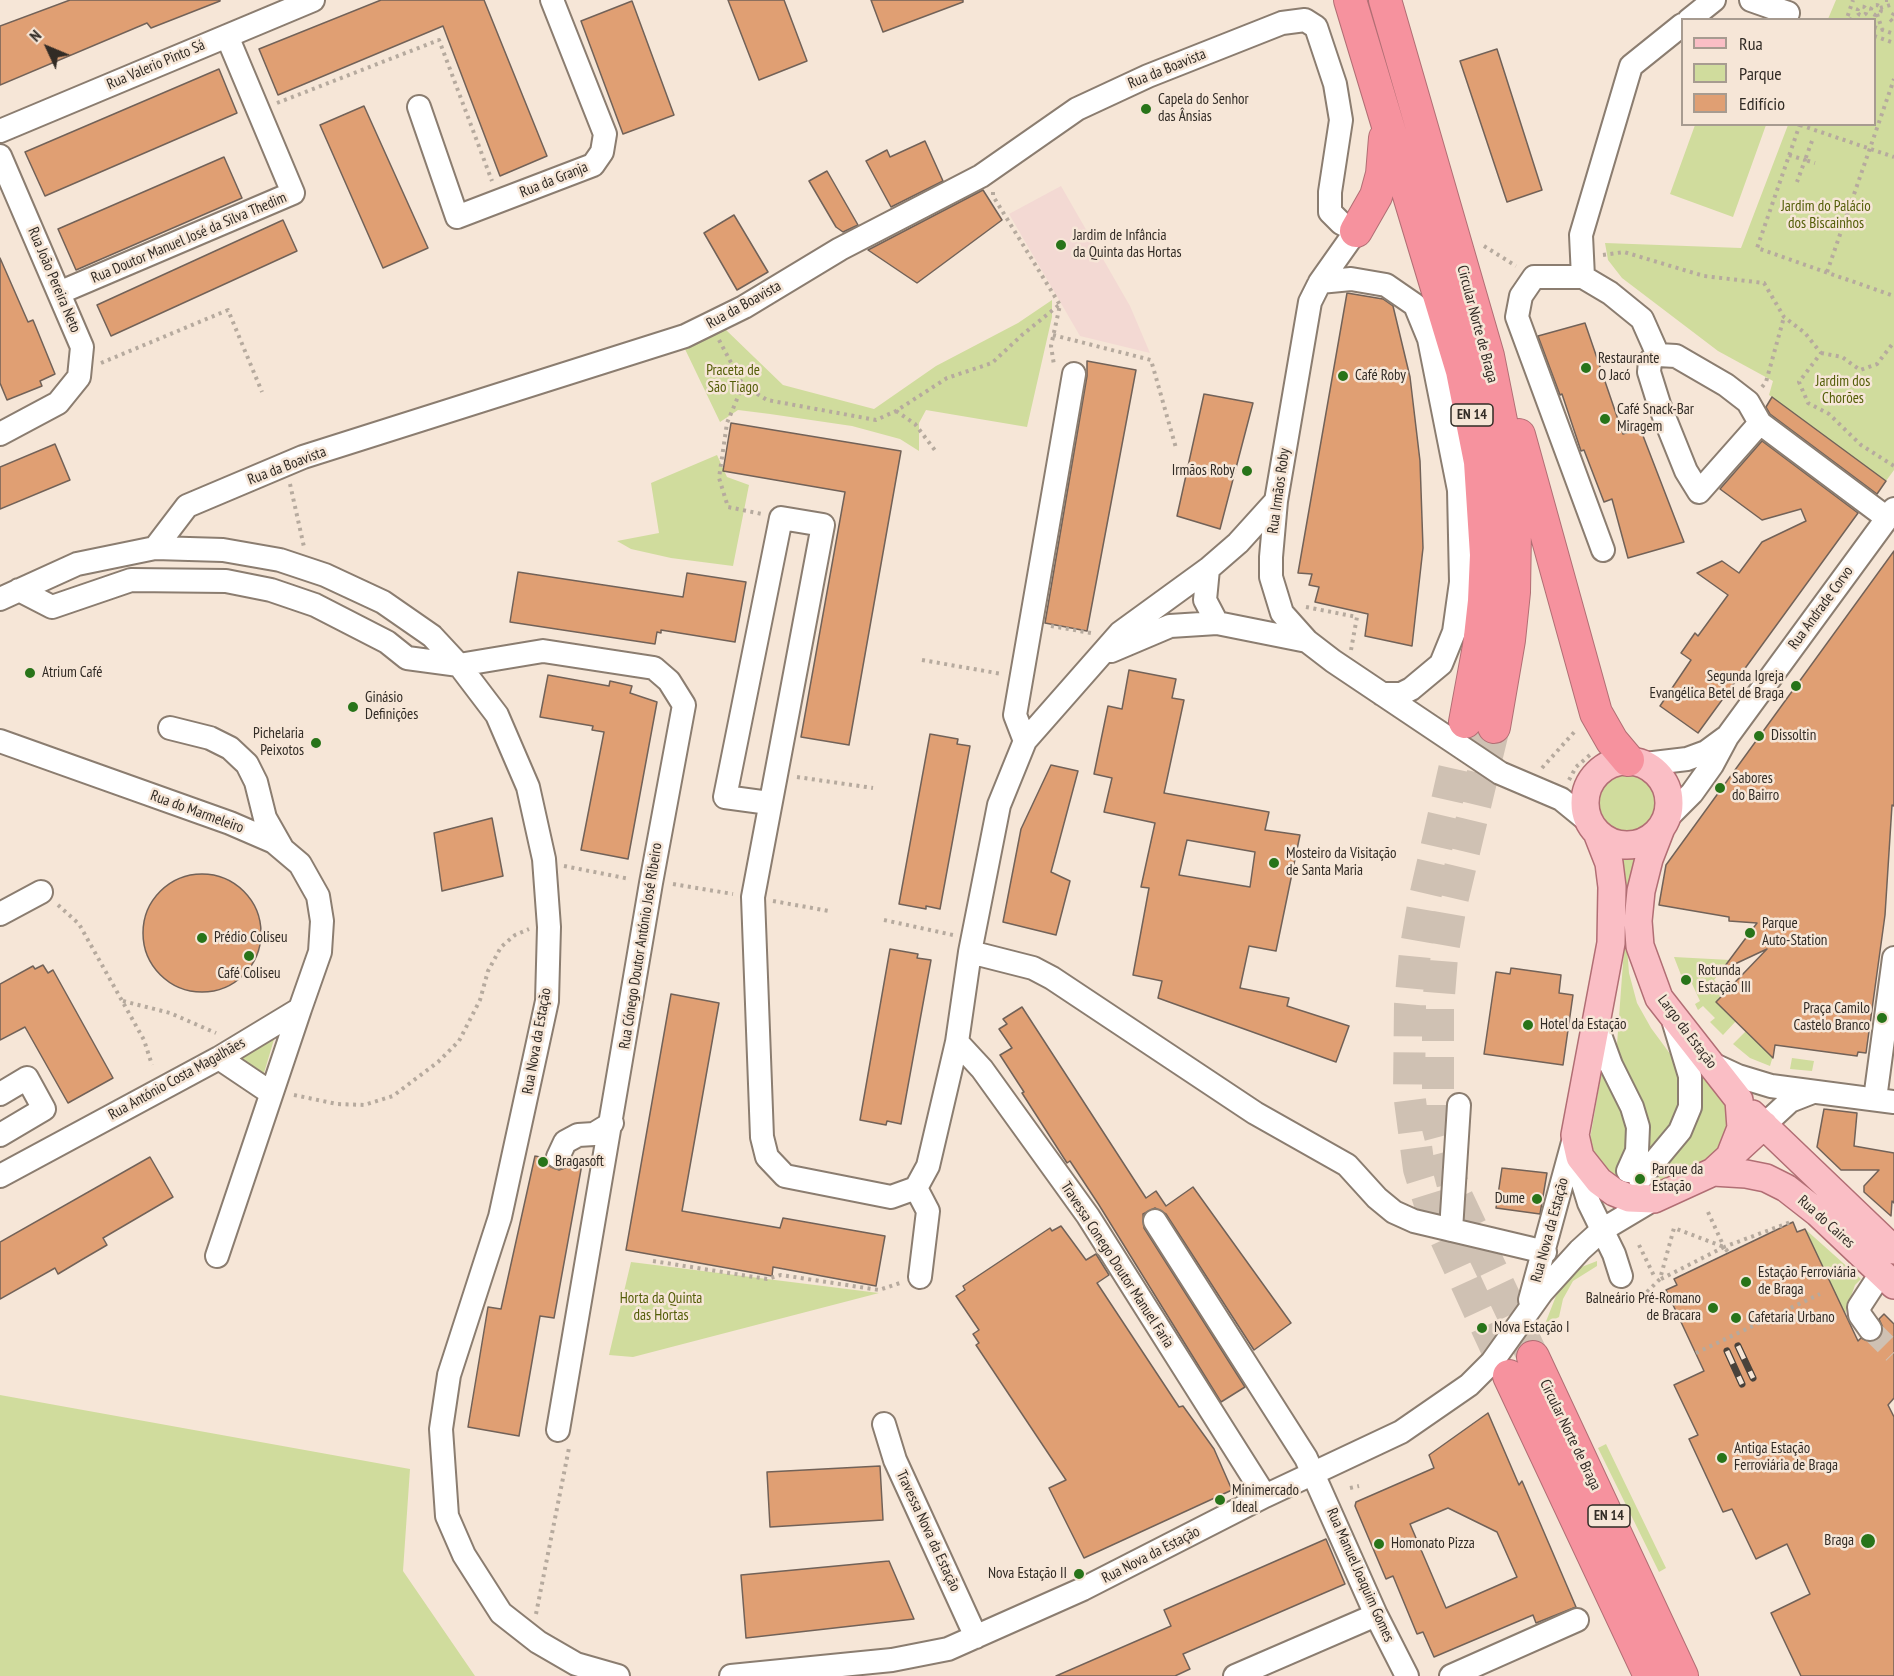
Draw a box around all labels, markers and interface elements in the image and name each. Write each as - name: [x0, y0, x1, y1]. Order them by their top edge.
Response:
- north arrow: [18, 18, 78, 78]
- legend: [1681, 18, 1876, 126]
- text: N: [25, 25, 45, 46]
- text: Rua: [1739, 32, 1763, 55]
- street label: Rua Valerio Pinto Sá: [104, 36, 208, 94]
- street label: Rua da Boavista: [1125, 45, 1209, 93]
- text: Parque: [1739, 62, 1782, 85]
- place label: Capela do Senhor das Ânsias: [1158, 91, 1249, 126]
- text: Edifício: [1739, 92, 1785, 115]
- marker: Capela do Senhor das Ânsias: [1139, 102, 1153, 116]
- street label: Rua da Granja: [517, 158, 591, 202]
- street label: Rua Doutor Manuel José da Silva Thedim: [89, 189, 289, 287]
- park label: Jardim do Palácio dos Biscainhos: [1781, 198, 1871, 233]
- street label: Rua João Pereira Neto: [24, 225, 84, 335]
- place label: Jardim de Infância da Quinta das Hortas: [1073, 227, 1181, 262]
- marker: Jardim de Infância da Quinta das Hortas: [1054, 238, 1068, 252]
- street label: Circular Norte de Braga: [1453, 263, 1501, 385]
- street label: Rua da Boavista: [704, 277, 784, 333]
- place label: Restaurante O Jacó: [1598, 350, 1659, 385]
- marker: Restaurante O Jacó: [1579, 361, 1593, 375]
- park label: Praceta de São Tiago: [706, 362, 760, 397]
- place label: Café Roby: [1355, 367, 1406, 385]
- marker: Café Roby: [1336, 369, 1350, 383]
- park label: Jardim dos Chorões: [1816, 373, 1870, 408]
- place label: Café Snack-Bar Miragem: [1617, 401, 1694, 436]
- road number: EN 14: [1451, 404, 1493, 426]
- marker: Café Snack-Bar Miragem: [1598, 412, 1612, 426]
- street label: Rua da Boavista: [245, 443, 329, 489]
- street label: Rua Irmãos Roby: [1264, 447, 1294, 535]
- place label: Irmãos Roby: [1172, 462, 1235, 480]
- marker: Irmãos Roby: [1240, 464, 1254, 478]
- street label: Rua Andrade Corvo: [1785, 563, 1857, 653]
- place label: Atrium Café: [42, 664, 102, 682]
- marker: Atrium Café: [23, 666, 37, 680]
- place label: Segunda Igreja Evangélica Betel de Braga: [1650, 668, 1784, 703]
- marker: Segunda Igreja Evangélica Betel de Braga: [1789, 679, 1803, 693]
- place label: Ginásio Definições: [365, 689, 418, 724]
- marker: Ginásio Definições: [346, 700, 360, 714]
- place label: Pichelaria Peixotos: [253, 725, 304, 760]
- place label: Dissoltin: [1771, 727, 1816, 745]
- marker: Dissoltin: [1752, 729, 1766, 743]
- marker: Pichelaria Peixotos: [309, 736, 323, 750]
- place label: Sabores do Bairro: [1732, 770, 1779, 805]
- marker: Sabores do Bairro: [1713, 781, 1727, 795]
- street label: Rua do Marmeleiro: [148, 787, 246, 837]
- street label: Rua Cónego Doutor António José Ribeiro: [616, 842, 666, 1050]
- place label: Mosteiro da Visitação de Santa Maria: [1286, 845, 1396, 880]
- marker: Mosteiro da Visitação de Santa Maria: [1267, 856, 1281, 870]
- place label: Parque Auto-Station: [1762, 915, 1827, 950]
- marker: Parque Auto-Station: [1743, 926, 1757, 940]
- place label: Prédio Coliseu: [214, 929, 288, 947]
- marker: Prédio Coliseu: [195, 931, 209, 945]
- marker: Café Coliseu: [242, 949, 256, 963]
- place label: Rotunda Estação III: [1698, 962, 1751, 997]
- place label: Café Coliseu: [217, 965, 281, 983]
- marker: Rotunda Estação III: [1679, 973, 1693, 987]
- street label: Rua Nova da Estação: [519, 987, 555, 1095]
- street label: Largo da Estação: [1654, 992, 1720, 1072]
- place label: Praça Camilo Castelo Branco: [1794, 1000, 1870, 1035]
- marker: Praça Camilo Castelo Branco: [1875, 1011, 1889, 1025]
- place label: Hotel da Estação: [1540, 1016, 1627, 1034]
- marker: Hotel da Estação: [1521, 1018, 1535, 1032]
- street label: Rua António Costa Magalhães: [106, 1034, 248, 1124]
- place label: Bragasoft: [555, 1153, 604, 1171]
- marker: Bragasoft: [536, 1155, 550, 1169]
- place label: Parque da Estação: [1652, 1161, 1703, 1196]
- marker: Parque da Estação: [1633, 1172, 1647, 1186]
- street label: Rua Nova da Estação: [1527, 1176, 1573, 1284]
- street label: Travessa Conego Doutor Manuel Faria: [1057, 1179, 1177, 1351]
- place label: Dume: [1495, 1190, 1525, 1208]
- marker: Dume: [1530, 1192, 1544, 1206]
- street label: Rua do Caires: [1794, 1192, 1858, 1252]
- place label: Estação Ferroviária de Braga: [1758, 1264, 1856, 1299]
- marker: Estação Ferroviária de Braga: [1739, 1275, 1753, 1289]
- park label: Horta da Quinta das Hortas: [620, 1290, 702, 1325]
- place label: Balneário Pré-Romano de Bracara: [1586, 1290, 1701, 1325]
- marker: Balneário Pré-Romano de Bracara: [1706, 1301, 1720, 1315]
- place label: Cafetaria Urbano: [1748, 1309, 1835, 1327]
- marker: Cafetaria Urbano: [1729, 1311, 1743, 1325]
- place label: Nova Estação I: [1494, 1319, 1570, 1337]
- marker: Nova Estação I: [1475, 1321, 1489, 1335]
- street label: Circular Norte de Braga: [1535, 1377, 1605, 1493]
- place label: Antiga Estação Ferroviária de Braga: [1734, 1440, 1838, 1475]
- marker: Antiga Estação Ferroviária de Braga: [1715, 1451, 1729, 1465]
- street label: Travessa Nova da Estação: [892, 1468, 964, 1594]
- place label: Minimercado Ideal: [1232, 1482, 1299, 1517]
- marker: Minimercado Ideal: [1213, 1493, 1227, 1507]
- street label: Rua Manuel Joaquim Gomes: [1322, 1505, 1398, 1645]
- road number: EN 14: [1588, 1505, 1630, 1527]
- street label: Rua Nova da Estação: [1099, 1523, 1203, 1587]
- place label: Braga: [1824, 1532, 1854, 1550]
- marker: Braga: [1859, 1532, 1877, 1550]
- place label: Homonato Pizza: [1391, 1535, 1475, 1553]
- marker: Homonato Pizza: [1372, 1537, 1386, 1551]
- place label: Nova Estação II: [988, 1565, 1067, 1583]
- marker: Nova Estação II: [1072, 1567, 1086, 1581]

